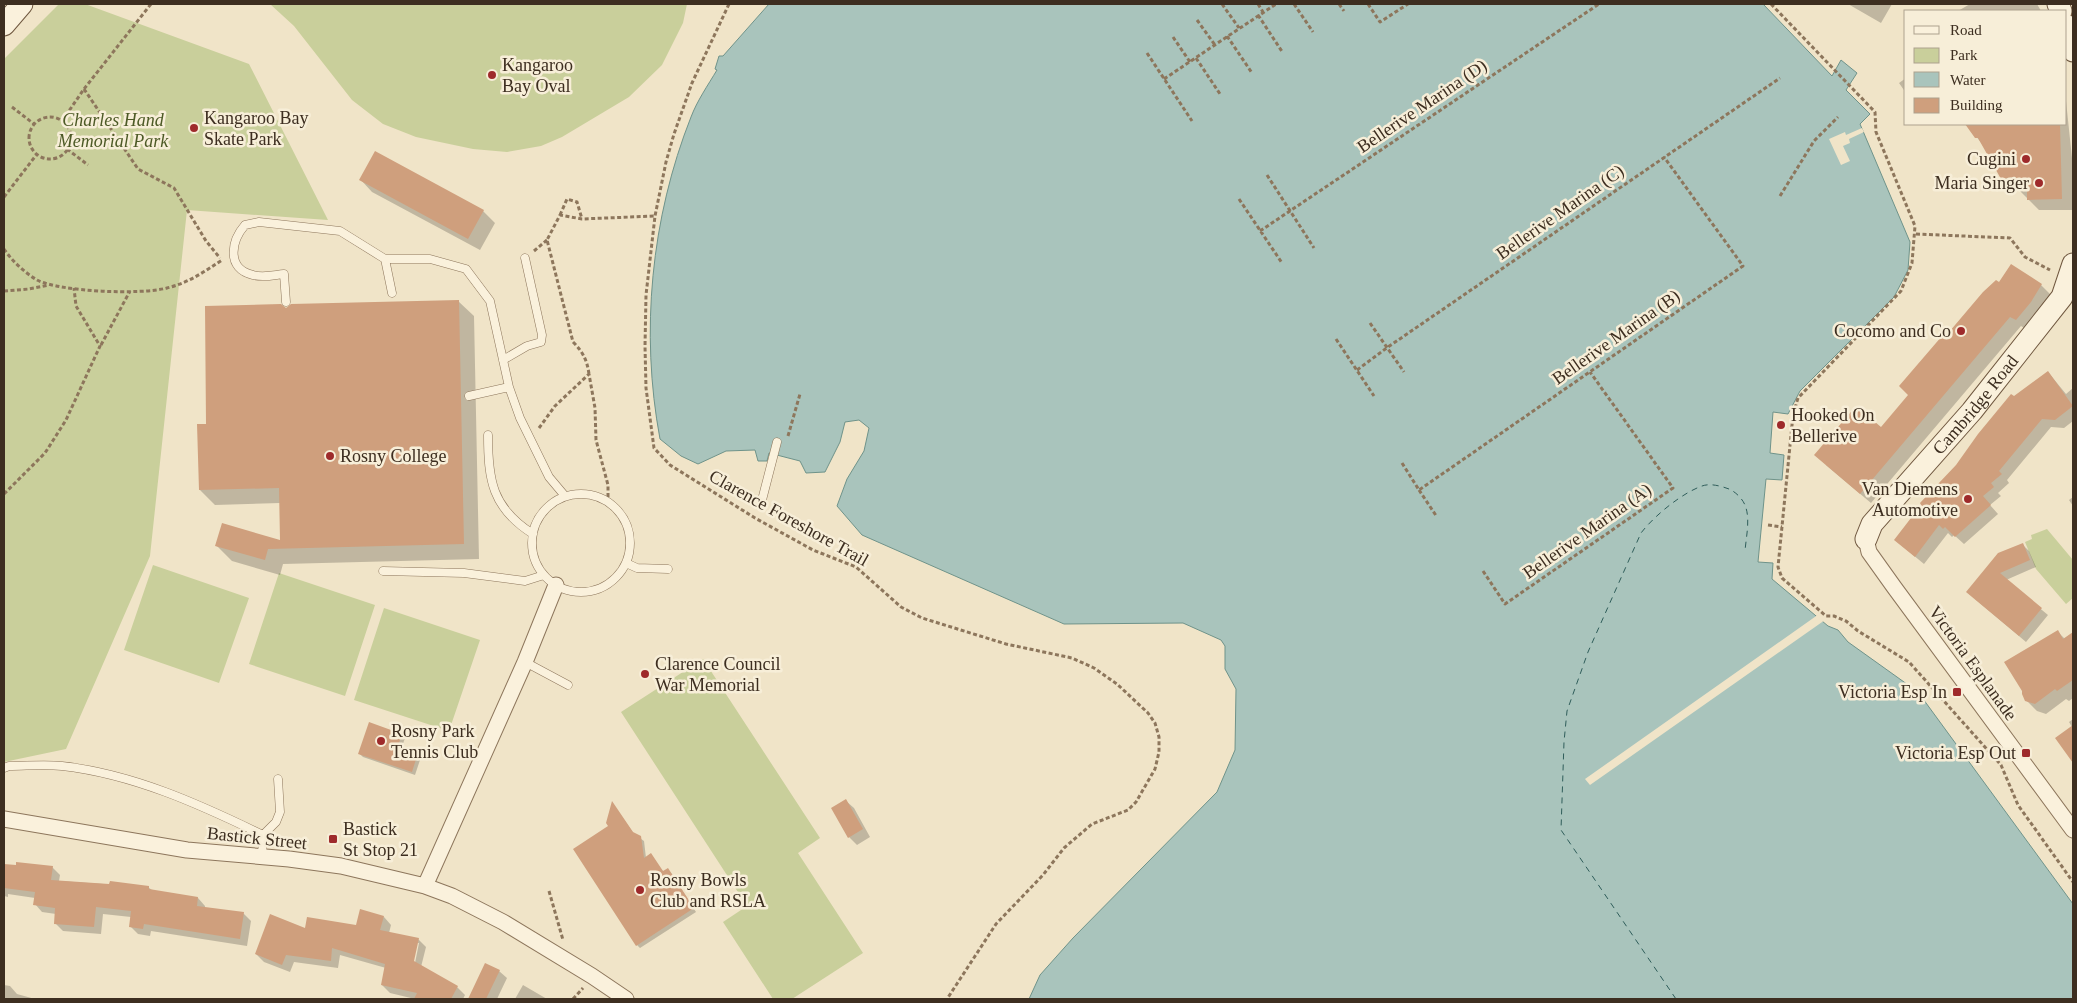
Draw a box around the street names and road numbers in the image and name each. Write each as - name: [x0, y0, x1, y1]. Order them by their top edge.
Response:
- street label: Bellerive Marina (D): [1353, 55, 1491, 158]
- street label: Bellerive Marina (C): [1492, 161, 1628, 264]
- street label: Bellerive Marina (B): [1548, 286, 1684, 389]
- street label: Cambridge Road: [1929, 351, 2022, 458]
- street label: Clarence Foreshore Trail: [706, 466, 872, 570]
- street label: Bellerive Marina (A): [1519, 479, 1656, 584]
- street label: Victoria Esplanade: [1925, 602, 2021, 724]
- street label: Bastick Street: [206, 823, 308, 853]

